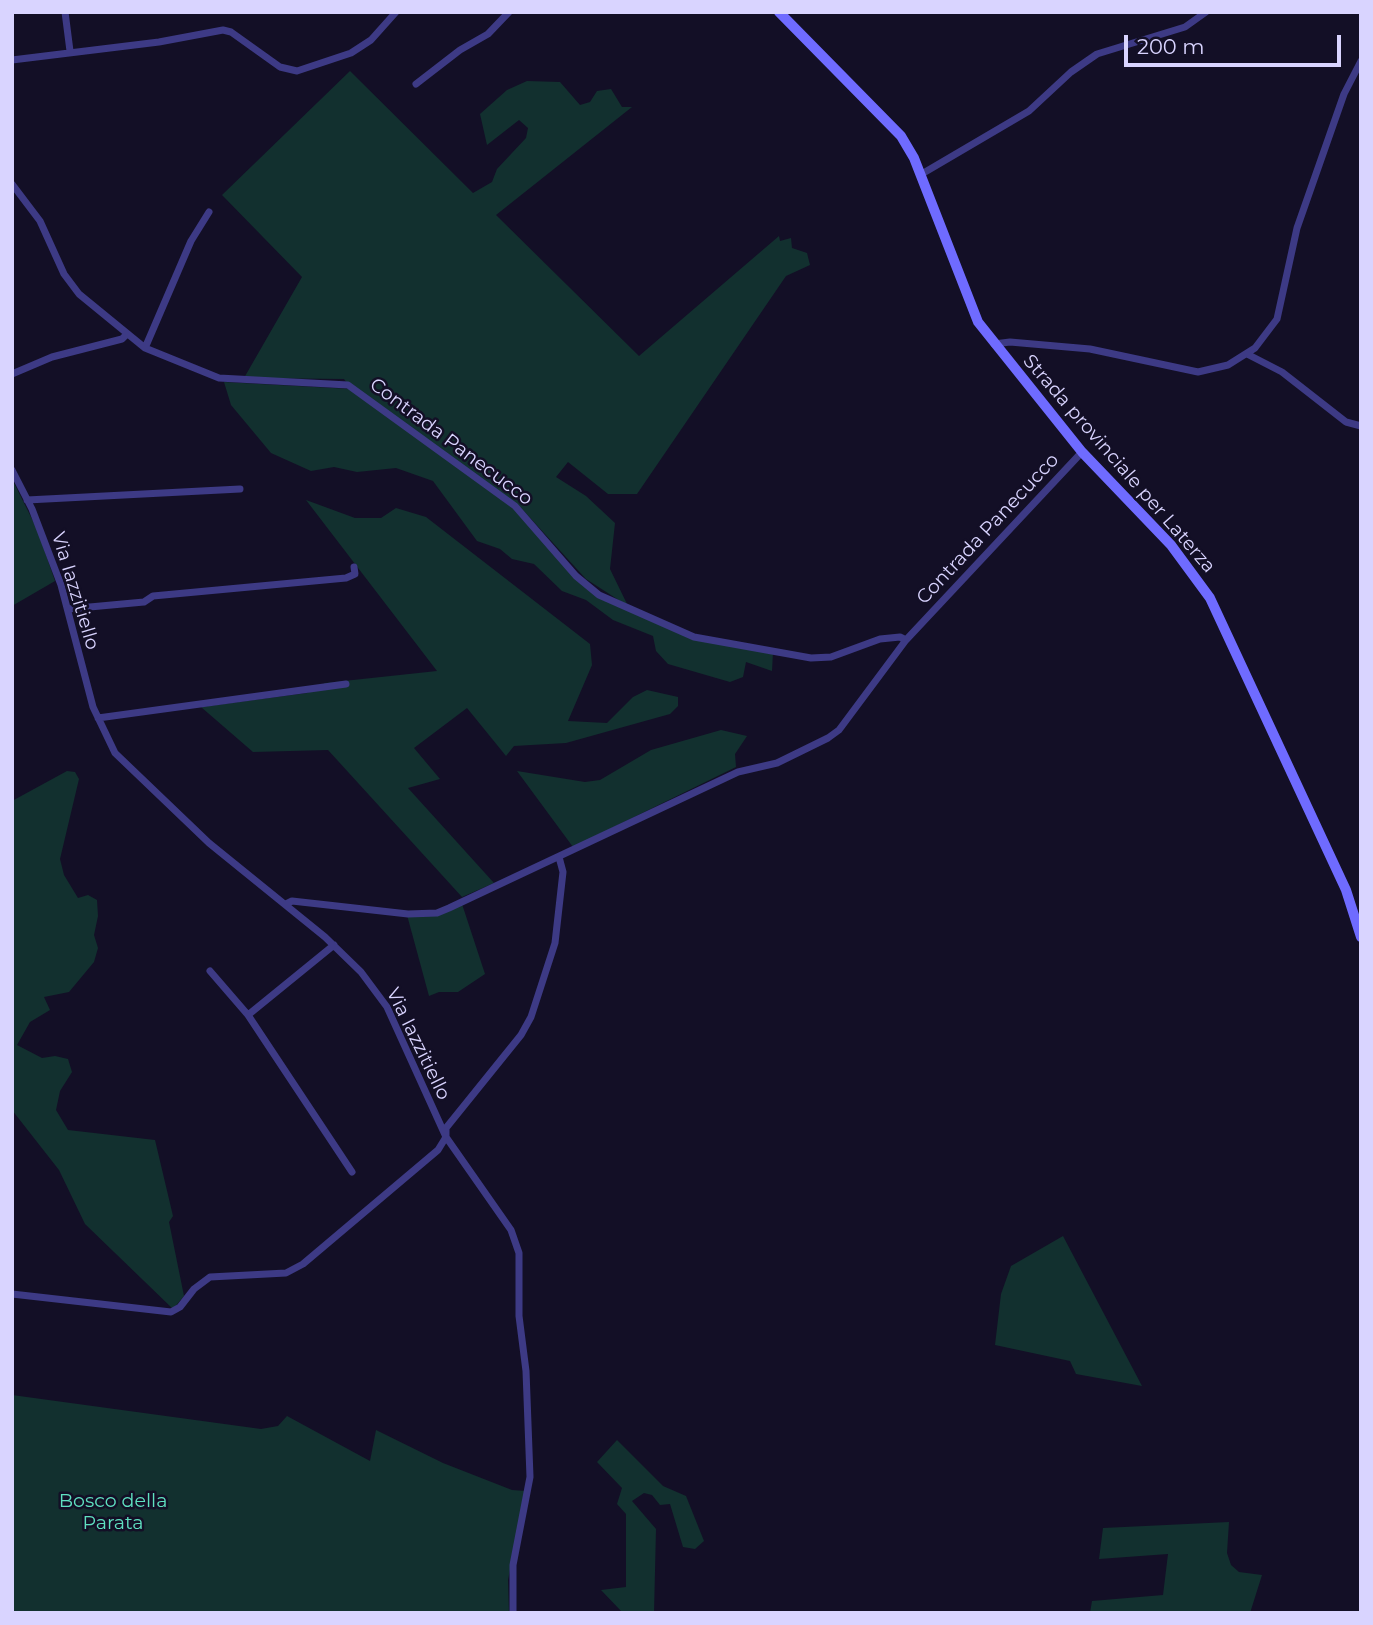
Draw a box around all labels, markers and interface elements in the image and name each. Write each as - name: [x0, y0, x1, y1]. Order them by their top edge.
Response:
- scale bar: [1128, 21, 1345, 65]
- text: 200 m: [1137, 34, 1204, 59]
- street label: Strada provinciale per Laterza: [1018, 350, 1220, 578]
- street label: Contrada Panecucco: [365, 373, 537, 511]
- street label: Contrada Panecucco: [912, 449, 1064, 609]
- street label: Via Iazzitiello: [46, 529, 104, 653]
- street label: Via Iazzitiello: [381, 984, 455, 1104]
- park label: Bosco della Parata: [59, 1490, 167, 1534]

